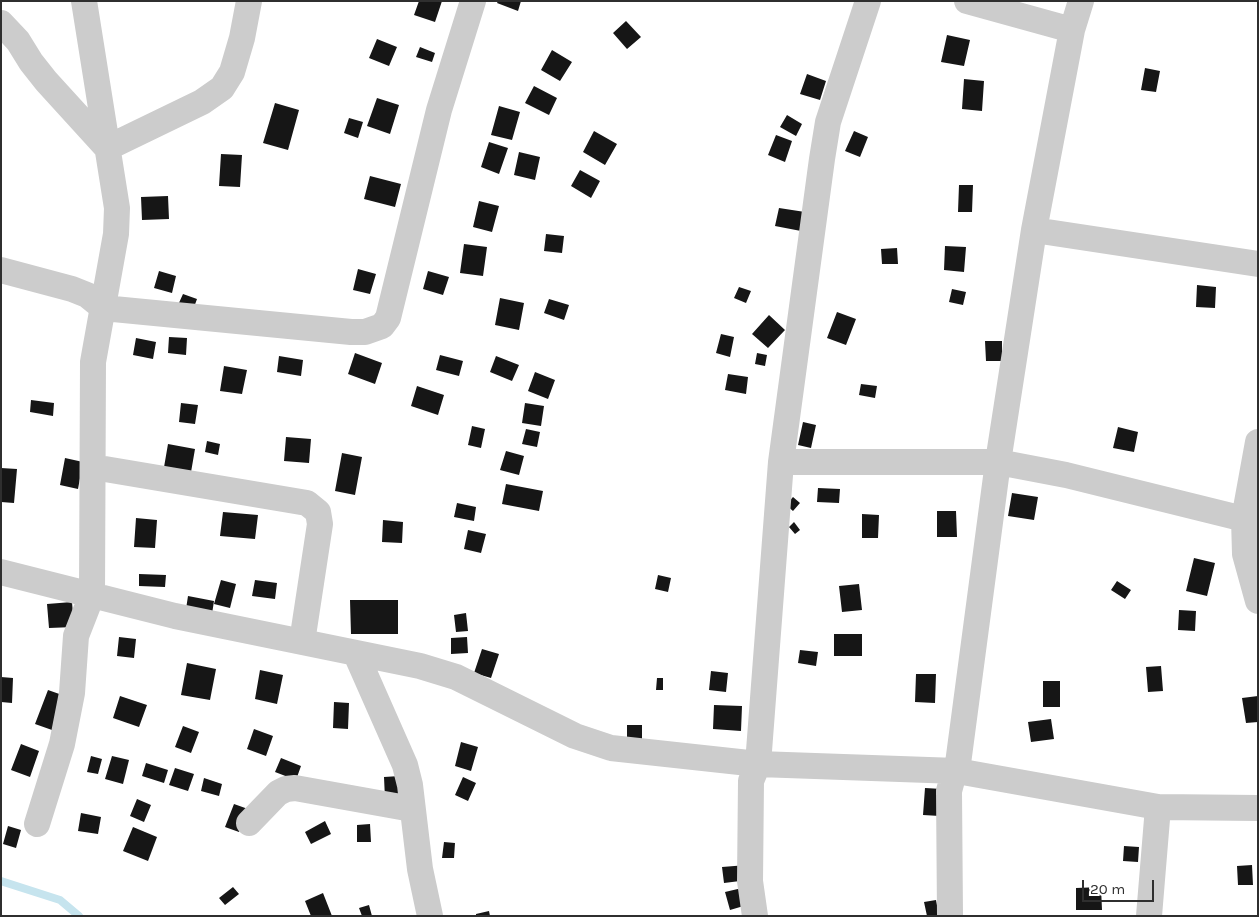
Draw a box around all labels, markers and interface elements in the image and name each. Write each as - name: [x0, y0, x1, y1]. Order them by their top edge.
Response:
- scale bar: [1084, 870, 1156, 902]
- text: 20 m: [1090, 880, 1125, 898]

